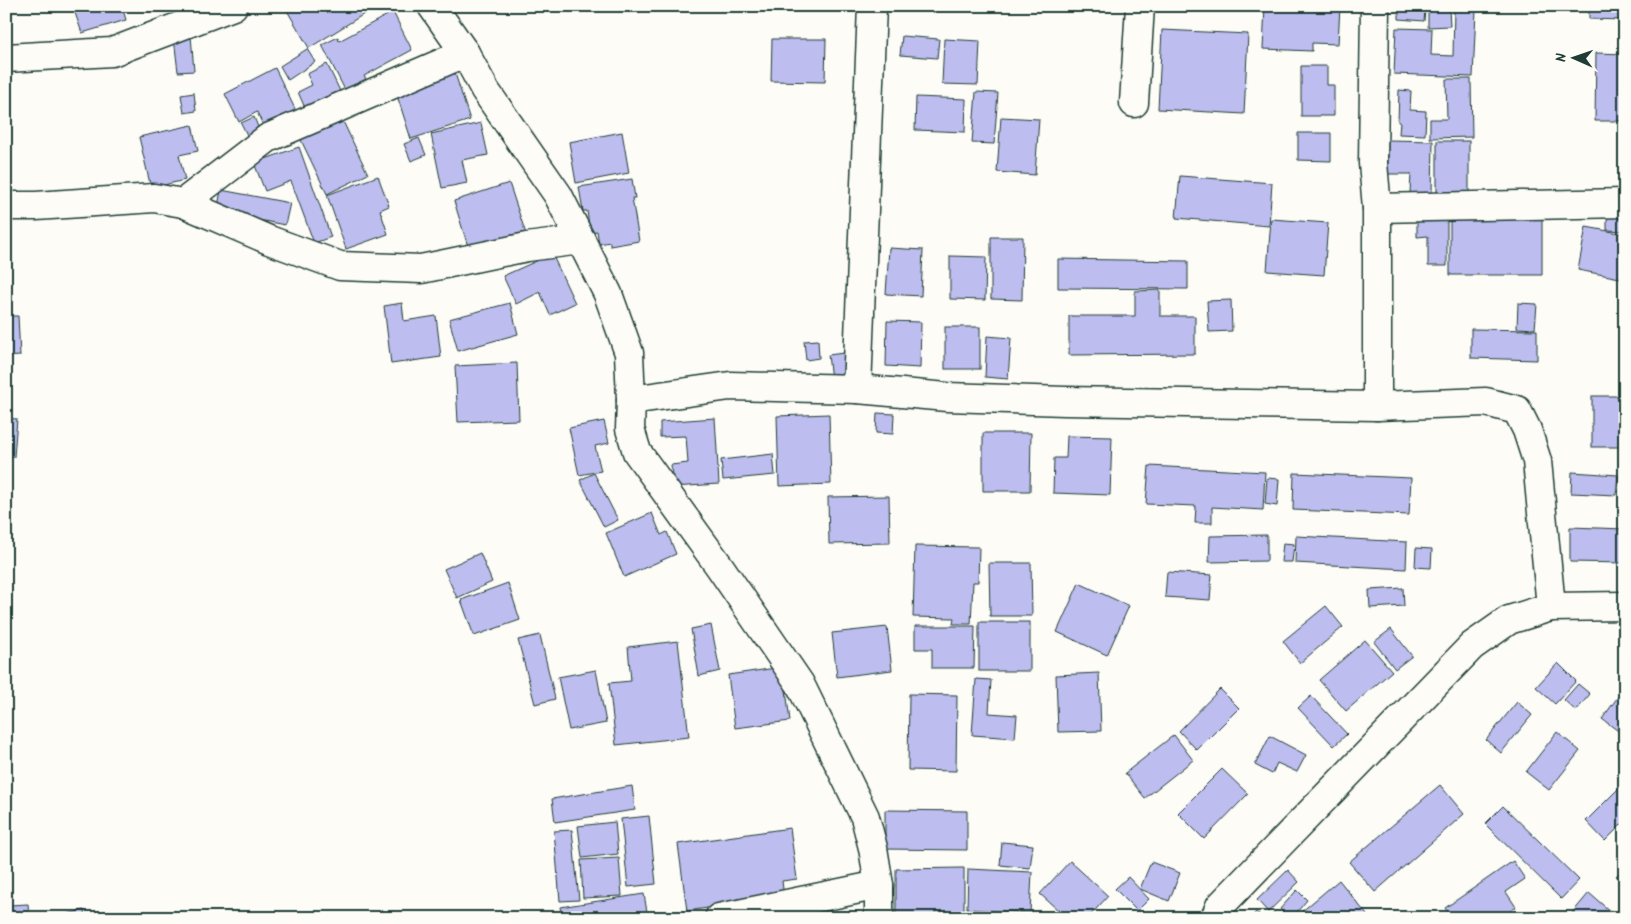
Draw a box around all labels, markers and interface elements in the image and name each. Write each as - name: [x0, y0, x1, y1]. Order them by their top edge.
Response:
- north arrow: [1548, 32, 1598, 82]
- text: N: [1551, 53, 1573, 62]

